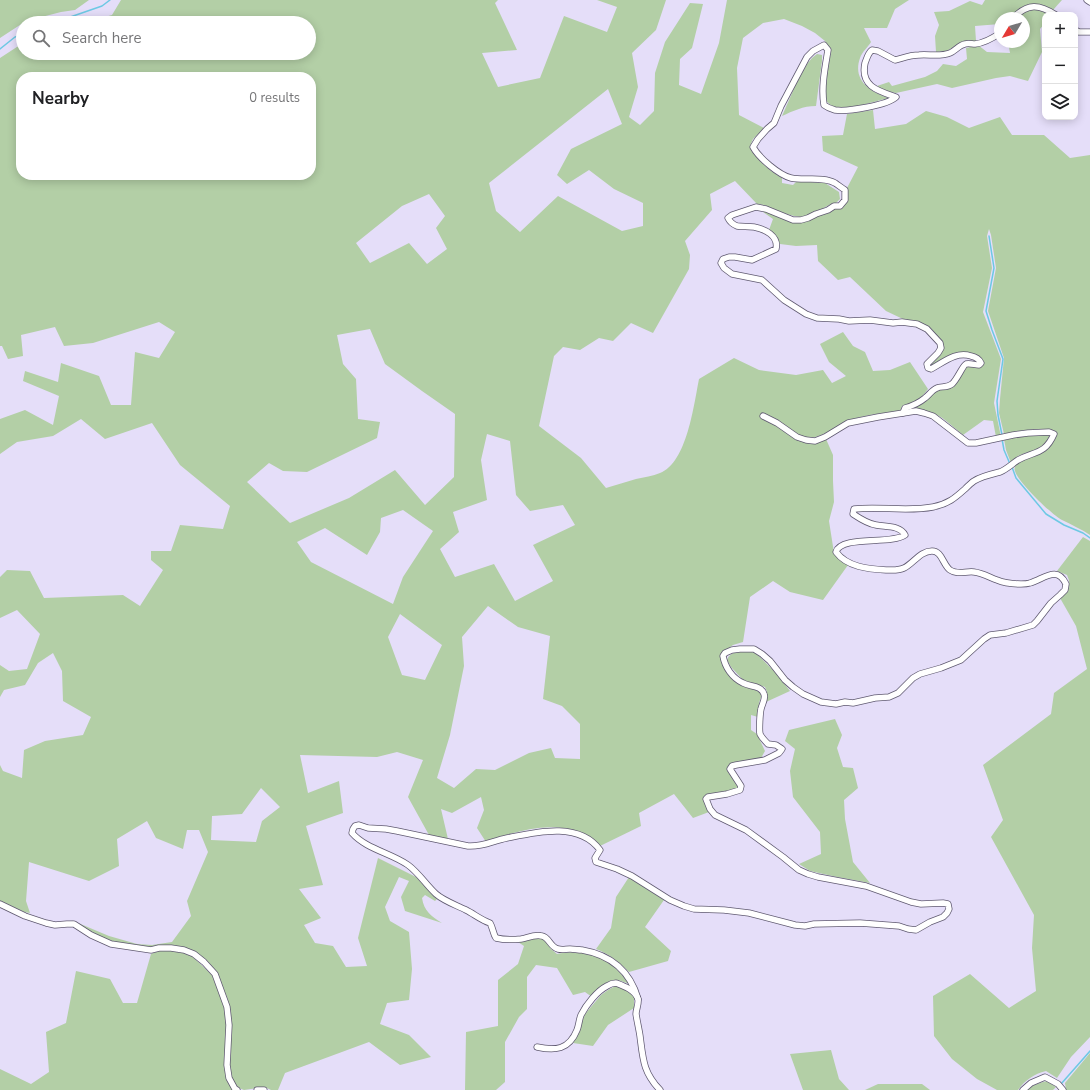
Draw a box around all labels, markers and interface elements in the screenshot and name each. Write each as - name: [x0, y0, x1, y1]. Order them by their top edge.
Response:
- north arrow: [994, 12, 1030, 48]
- map controls: [1042, 12, 1078, 120]
- button: +: [1042, 12, 1078, 48]
- search box: [16, 16, 316, 60]
- icon: search: [30, 27, 52, 49]
- text: Search here: [62, 28, 142, 48]
- button: −: [1042, 48, 1078, 84]
- button: layers: [1042, 84, 1078, 120]
- text: Nearby: [32, 87, 89, 110]
- text: 0 results: [249, 89, 300, 107]

